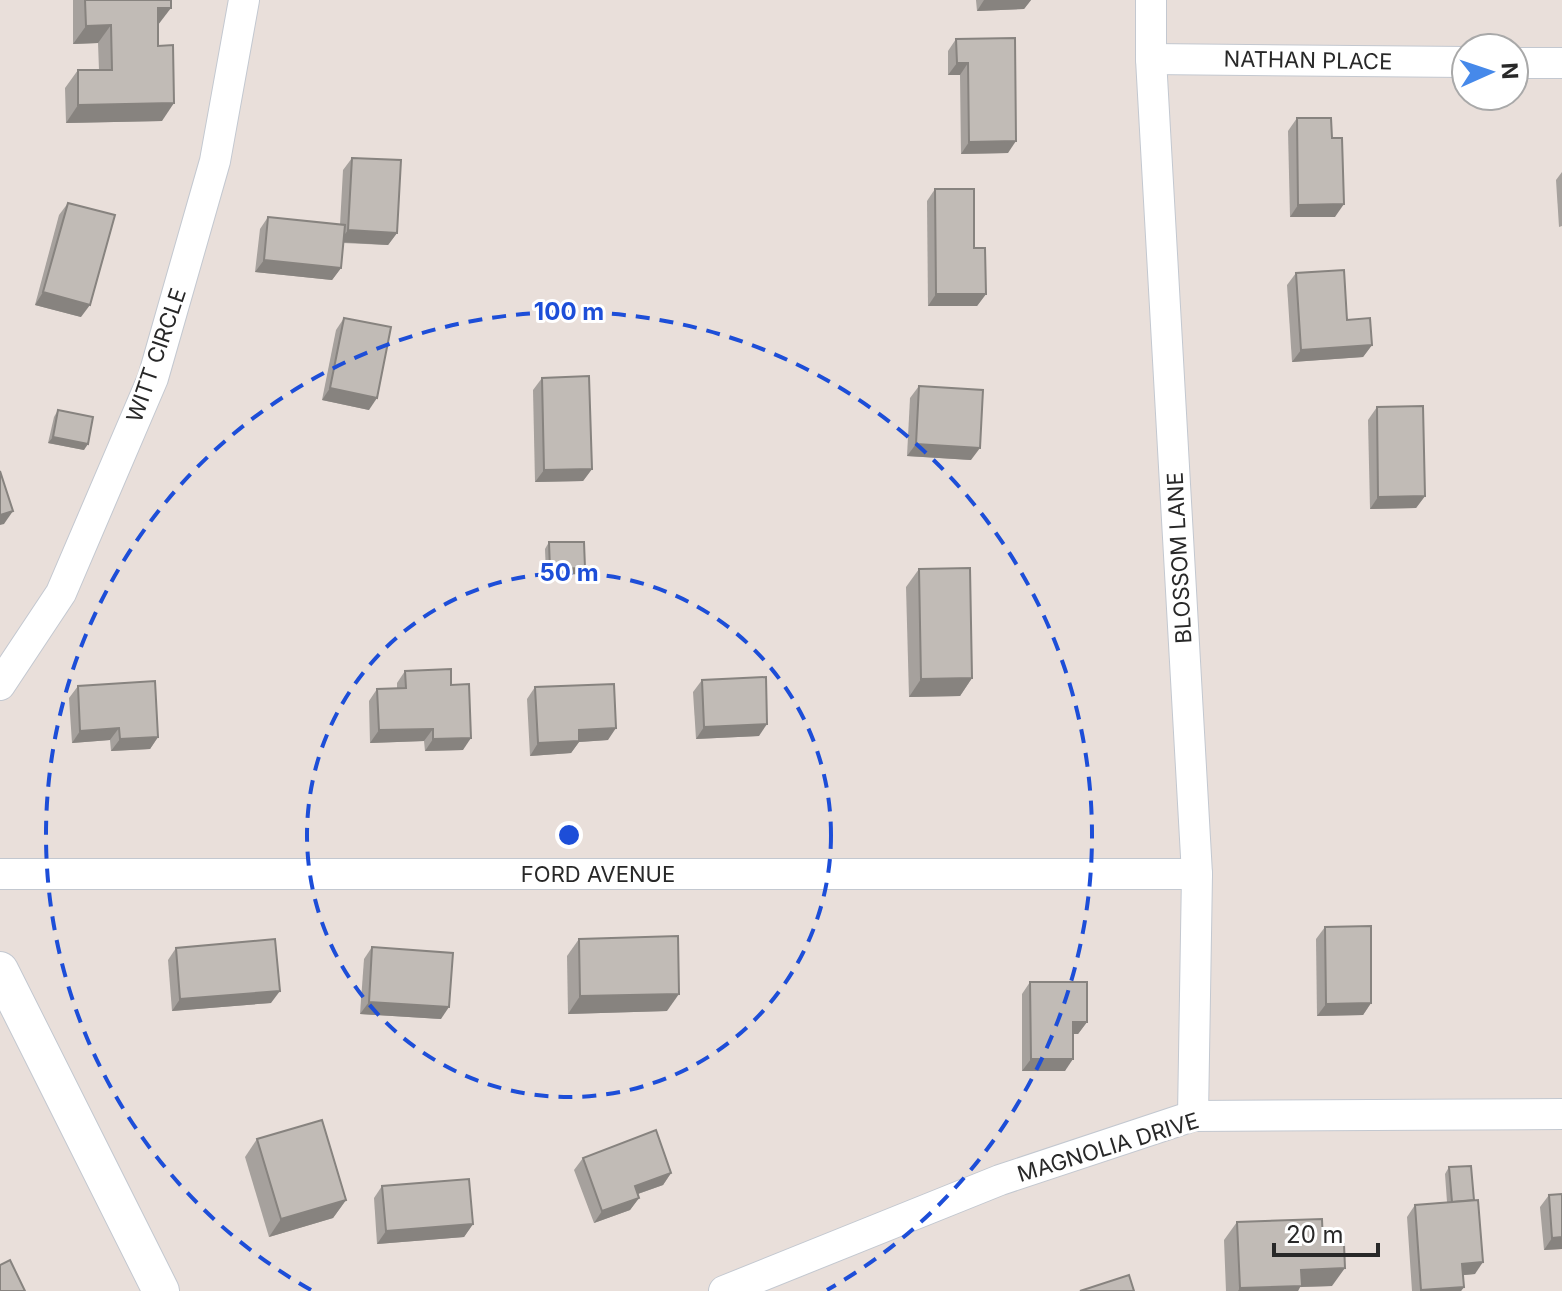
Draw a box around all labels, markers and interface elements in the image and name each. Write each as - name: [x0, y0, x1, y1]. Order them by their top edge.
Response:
- north arrow: [1450, 32, 1530, 112]
- street label: NATHAN PLACE: [1223, 46, 1393, 74]
- text: N: [1497, 62, 1523, 80]
- street label: WITT CIRCLE: [121, 285, 191, 425]
- text: 100 m: [534, 297, 604, 326]
- street label: BLOSSOM LANE: [1162, 472, 1196, 644]
- text: 50 m: [539, 558, 599, 587]
- centre of rings: [555, 821, 583, 849]
- street label: FORD AVENUE: [521, 861, 675, 887]
- street label: MAGNOLIA DRIVE: [1014, 1107, 1202, 1187]
- scale bar: [1274, 1207, 1378, 1257]
- text: 20 m: [1286, 1220, 1344, 1249]

